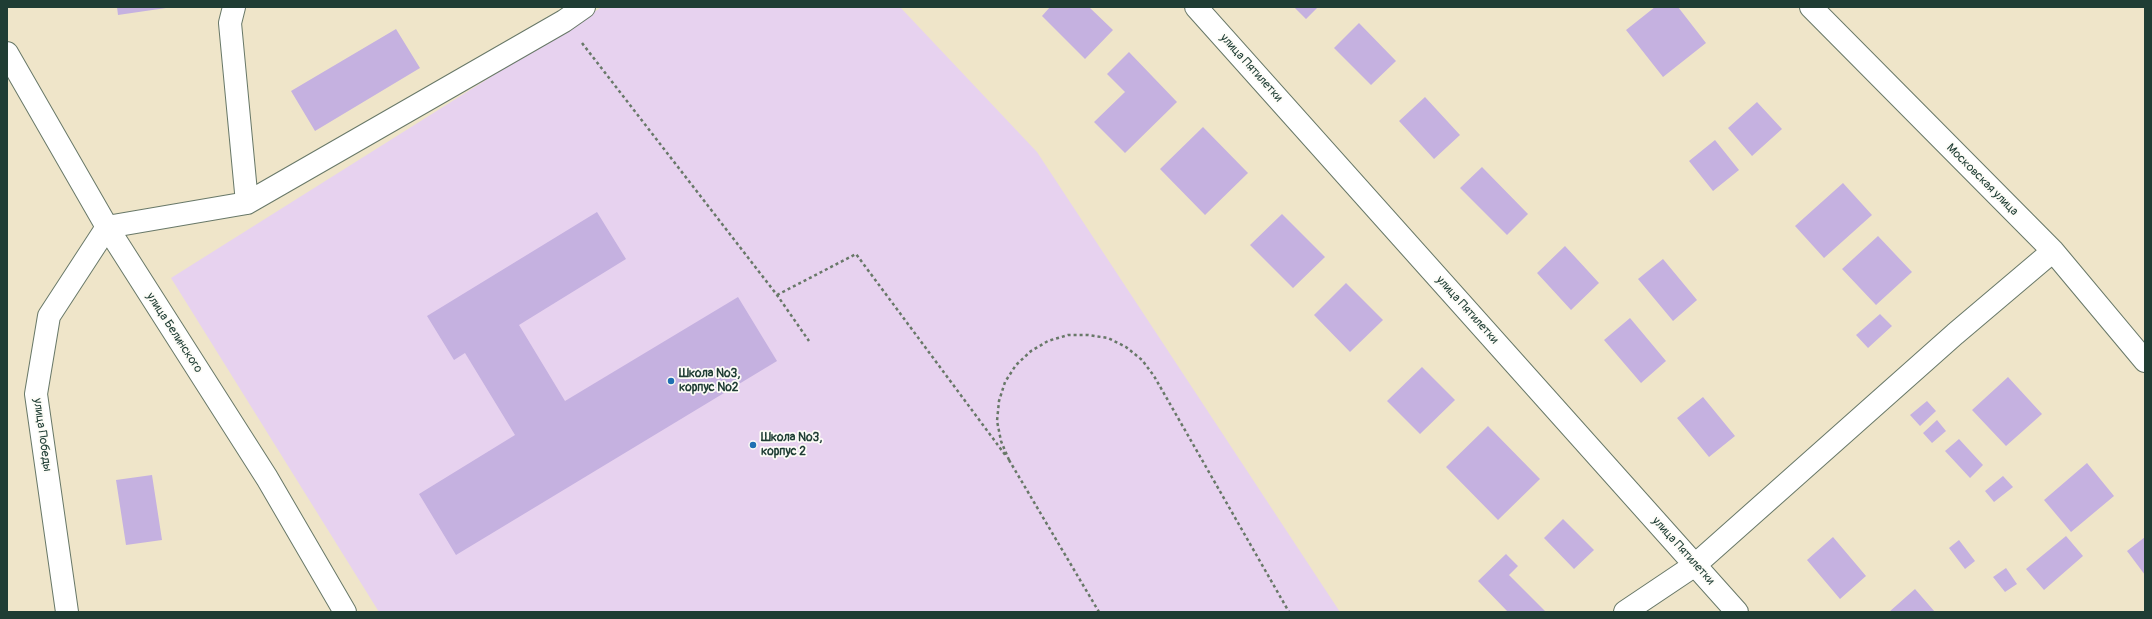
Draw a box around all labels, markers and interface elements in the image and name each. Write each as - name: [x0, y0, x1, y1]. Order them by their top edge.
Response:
- street label: улица Пятилетки: [1217, 31, 1285, 105]
- street label: Московская улица: [1943, 141, 2021, 219]
- street label: улица Пятилетки: [1433, 273, 1501, 347]
- street label: улица Белинского: [143, 290, 205, 376]
- place label: Школа №3, корпус №2: [679, 367, 740, 395]
- marker: Школа №3, корпус №2: [666, 376, 676, 386]
- street label: улица Победы: [30, 397, 54, 473]
- place label: Школа №3, корпус 2: [761, 431, 822, 459]
- marker: Школа №3, корпус 2: [748, 440, 758, 450]
- street label: улица Пятилетки: [1649, 514, 1717, 588]

